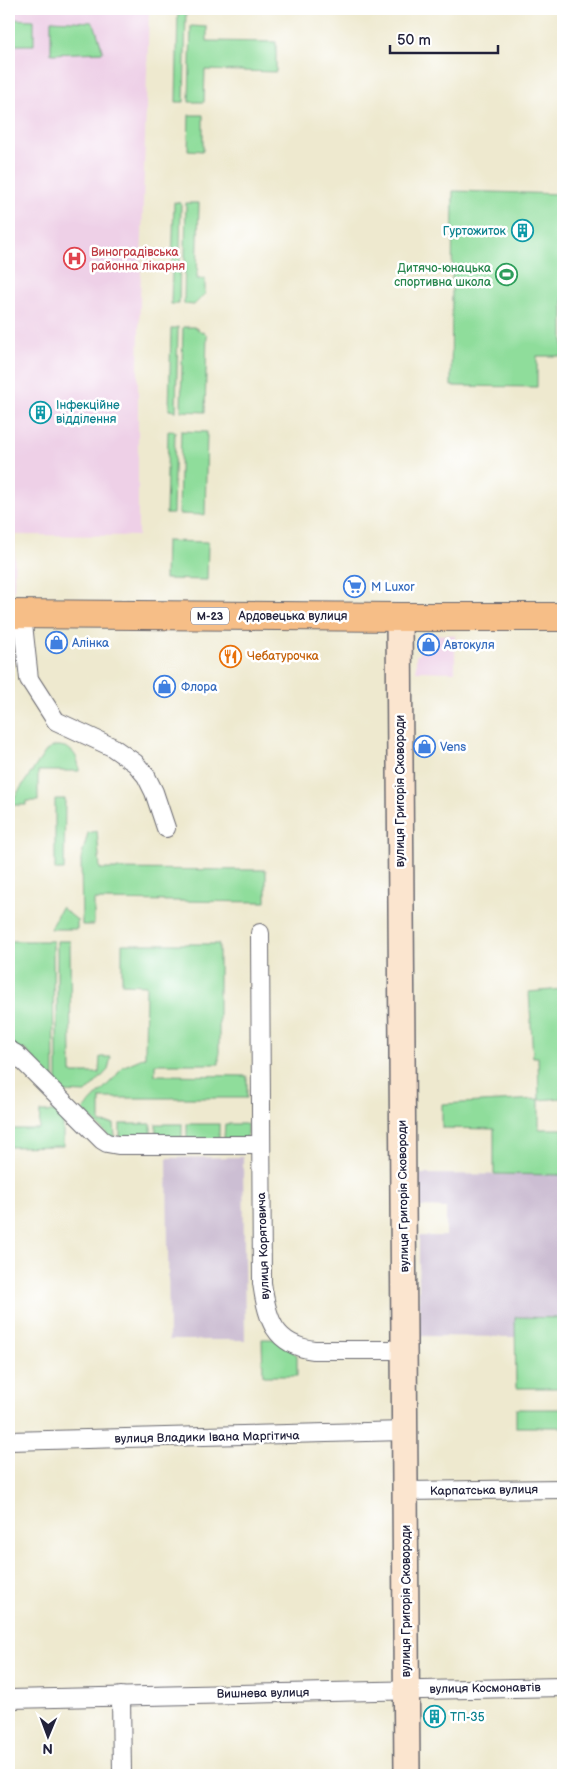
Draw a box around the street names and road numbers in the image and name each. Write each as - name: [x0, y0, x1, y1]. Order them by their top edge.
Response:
- road number: М-23: [191, 608, 229, 624]
- street label: Ардовецька вулиця: [238, 609, 348, 624]
- street label: вулиця Григорія Сковороди: [393, 715, 408, 867]
- street label: вулиця Григорія Сковороди: [395, 1120, 412, 1272]
- street label: вулиця Корятовича: [254, 1192, 273, 1300]
- street label: вулиця Владики Івана Маргітича: [114, 1428, 300, 1447]
- street label: Карпатська вулиця: [430, 1482, 539, 1499]
- street label: вулиця Григорія Сковороди: [399, 1525, 414, 1677]
- street label: вулиця Космонавтів: [429, 1680, 542, 1697]
- street label: Вишнева вулиця: [217, 1685, 310, 1702]

